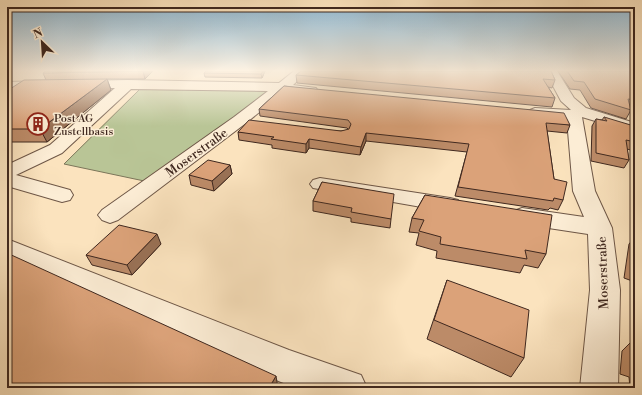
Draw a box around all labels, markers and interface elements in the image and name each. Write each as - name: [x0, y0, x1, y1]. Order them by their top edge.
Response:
- north arrow: [22, 22, 62, 62]
- text: N: [31, 26, 45, 42]
- building icon: Post AG Zustellbasis: [25, 111, 51, 137]
- place label: Post AG Zustellbasis: [54, 112, 113, 139]
- street label: Moserstraße: [162, 125, 231, 181]
- street label: Moserstraße: [594, 236, 612, 310]

